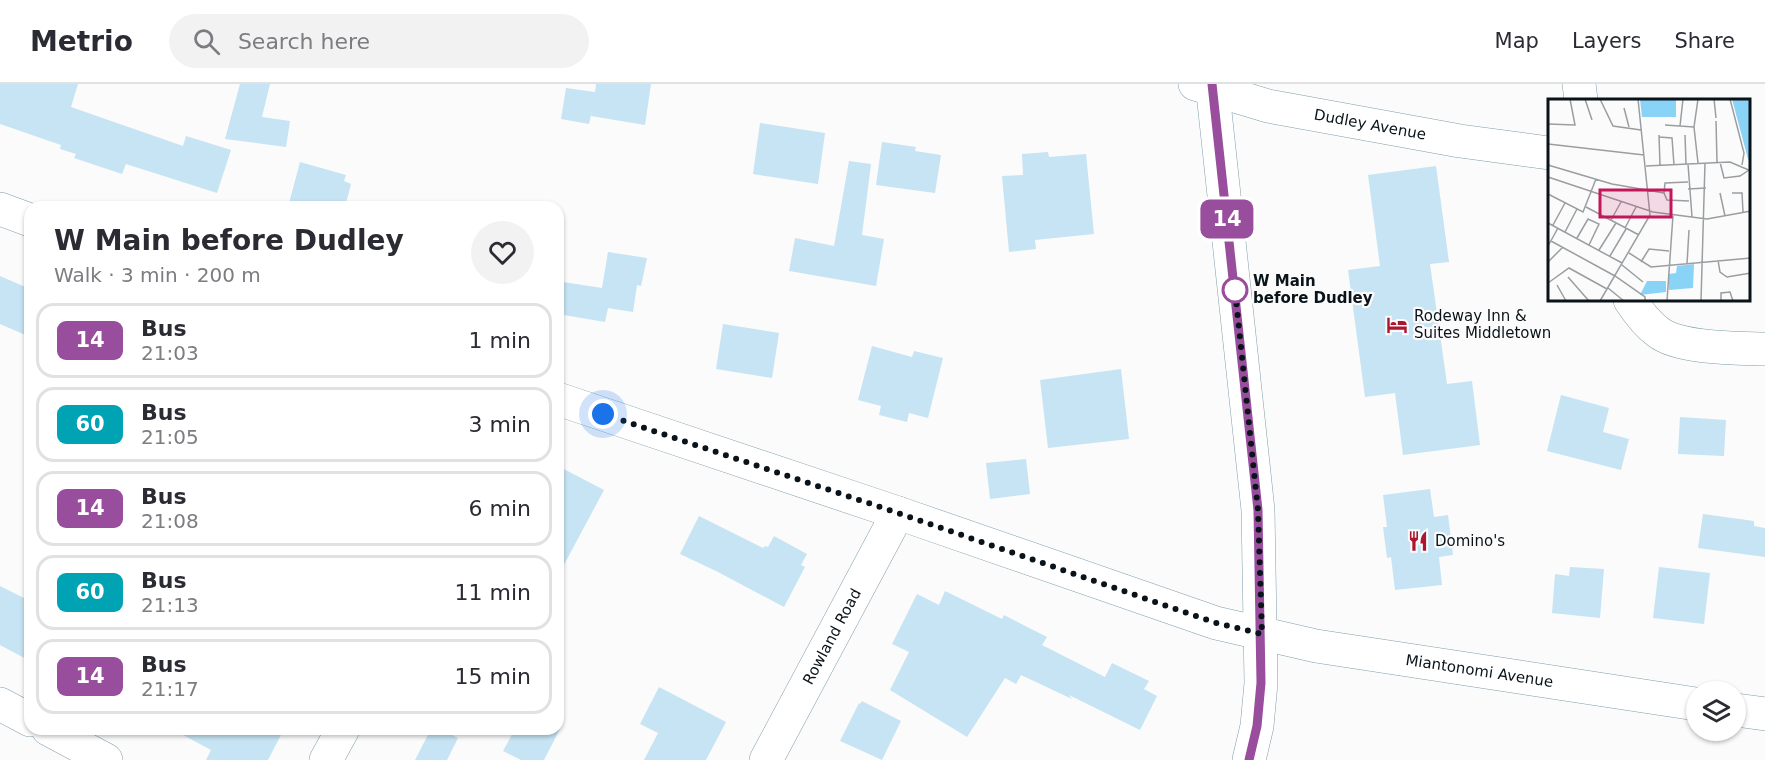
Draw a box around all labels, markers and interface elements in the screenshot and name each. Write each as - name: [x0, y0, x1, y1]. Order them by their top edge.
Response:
- search box: [169, 14, 589, 68]
- text: Metrio: [30, 25, 133, 58]
- icon: search: [190, 25, 223, 58]
- text: Search here: [238, 29, 370, 54]
- text: Map: [1495, 29, 1539, 53]
- text: Layers: [1572, 29, 1641, 53]
- text: Share: [1674, 29, 1735, 53]
- inset map: [1548, 99, 1750, 302]
- street label: Dudley Avenue: [1313, 106, 1428, 144]
- line badge: 14: [1200, 200, 1254, 238]
- text: 14: [1212, 207, 1242, 231]
- button: heart: [471, 221, 534, 284]
- text: W Main before Dudley: [54, 224, 404, 257]
- text: Walk · 3 min · 200 m: [54, 263, 261, 287]
- place label: W Main before Dudley: [1253, 272, 1373, 307]
- marker: W Main before Dudley: [1222, 277, 1248, 303]
- place label: Rodeway Inn & Suites Middletown: [1414, 307, 1551, 342]
- hotel icon: Rodeway Inn & Suites Middletown: [1385, 313, 1409, 337]
- text: Bus: [141, 316, 187, 341]
- text: 14: [75, 328, 105, 352]
- text: 1 min: [469, 328, 531, 353]
- text: 21:03: [141, 341, 199, 365]
- your location: [588, 399, 618, 429]
- text: Bus: [141, 400, 187, 425]
- text: 60: [75, 412, 105, 436]
- text: 3 min: [469, 412, 531, 437]
- text: 21:05: [141, 425, 199, 449]
- text: Bus: [141, 484, 187, 509]
- text: 14: [75, 496, 105, 520]
- text: 6 min: [469, 496, 531, 521]
- text: 21:08: [141, 509, 199, 533]
- restaurant icon: Domino's: [1406, 529, 1430, 553]
- place label: Domino's: [1435, 532, 1505, 550]
- text: Bus: [141, 568, 187, 593]
- text: 60: [75, 580, 105, 604]
- text: 11 min: [455, 580, 531, 605]
- street label: Rowland Road: [799, 585, 865, 688]
- text: 21:13: [141, 593, 199, 617]
- street label: Miantonomi Avenue: [1404, 651, 1554, 691]
- text: Bus: [141, 652, 187, 677]
- text: 14: [75, 664, 105, 688]
- text: 15 min: [455, 664, 531, 689]
- text: 21:17: [141, 677, 199, 701]
- map controls: [1686, 681, 1746, 741]
- button: layers: [1686, 681, 1746, 741]

